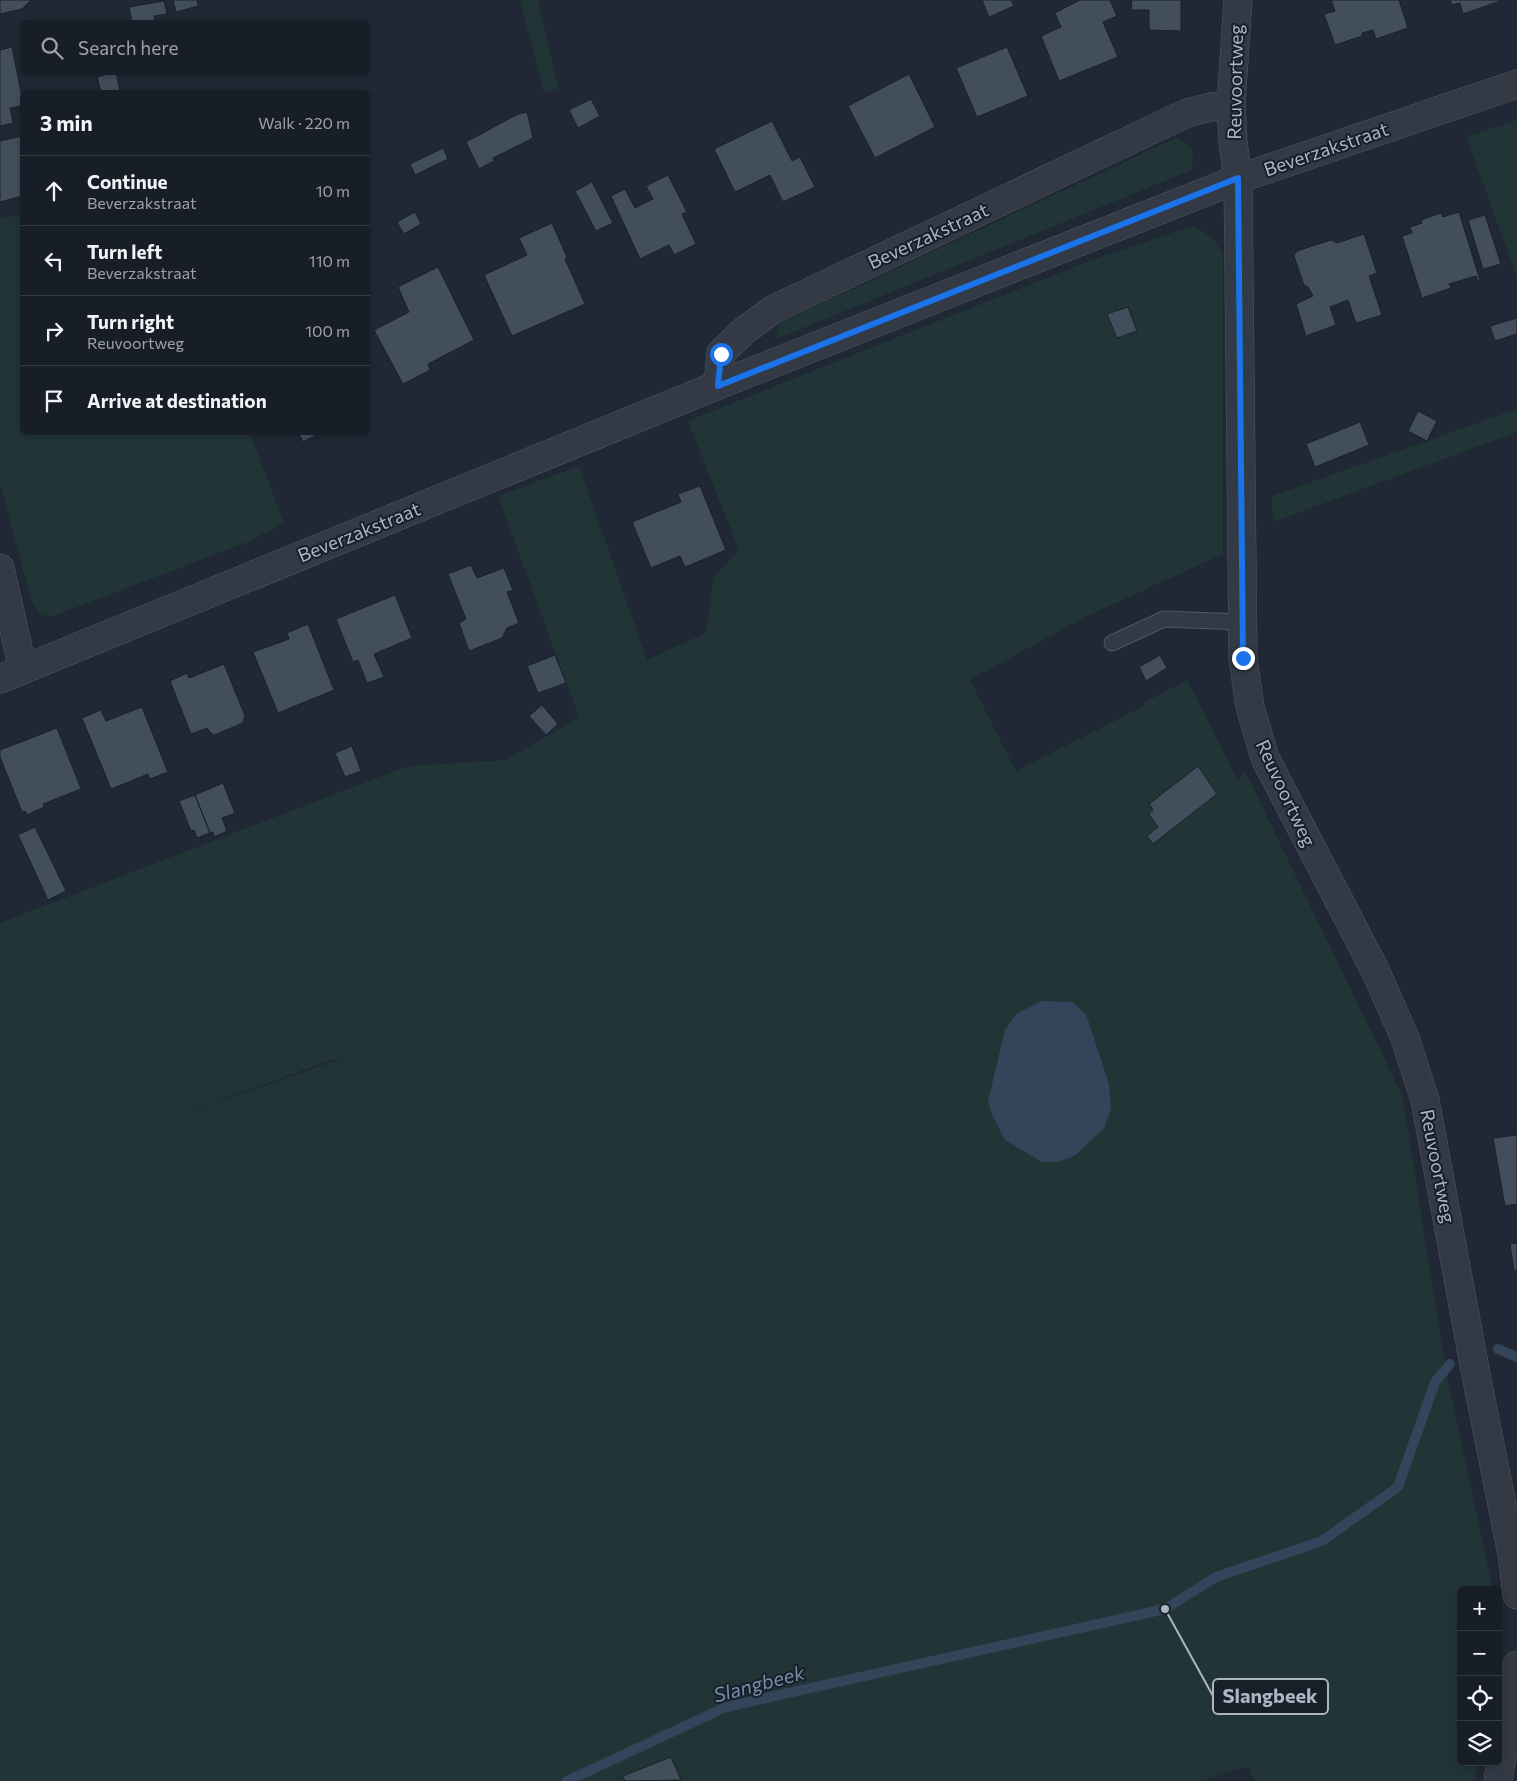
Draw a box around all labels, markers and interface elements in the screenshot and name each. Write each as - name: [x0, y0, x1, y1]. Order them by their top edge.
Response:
- search box: [20, 20, 370, 75]
- street label: Reuvoortweg: [1222, 24, 1247, 140]
- icon: search: [38, 34, 66, 62]
- text: Search here: [78, 36, 178, 59]
- text: 3 min: [40, 110, 93, 135]
- text: Walk · 220 m: [258, 113, 350, 132]
- street label: Beverzakstraat: [1261, 116, 1391, 181]
- text: Continue: [87, 170, 167, 193]
- icon: ahead: [40, 177, 68, 205]
- text: 10 m: [316, 181, 350, 200]
- text: Beverzakstraat: [87, 193, 197, 212]
- street label: Beverzakstraat: [864, 198, 992, 273]
- text: Turn left: [87, 240, 162, 263]
- icon: left: [40, 247, 68, 275]
- text: 110 m: [309, 251, 350, 270]
- text: Beverzakstraat: [87, 263, 197, 282]
- text: Turn right: [87, 310, 174, 333]
- icon: right: [40, 317, 68, 345]
- text: 100 m: [305, 321, 350, 340]
- text: Reuvoortweg: [87, 333, 184, 352]
- route start: [710, 343, 733, 366]
- icon: arrive: [40, 387, 68, 415]
- text: Arrive at destination: [87, 389, 267, 412]
- street label: Beverzakstraat: [294, 496, 424, 567]
- route end: [1232, 647, 1255, 670]
- street label: Reuvoortweg: [1252, 736, 1321, 850]
- street label: Reuvoortweg: [1416, 1107, 1461, 1225]
- map controls: [1457, 1586, 1502, 1766]
- button: +: [1457, 1586, 1502, 1631]
- button: −: [1457, 1631, 1502, 1676]
- water label: Slangbeek: [711, 1659, 808, 1707]
- button: locate: [1457, 1676, 1502, 1721]
- callout: Slangbeek: [1213, 1679, 1328, 1714]
- text: Slangbeek: [1223, 1683, 1318, 1707]
- button: layers: [1457, 1721, 1502, 1766]

